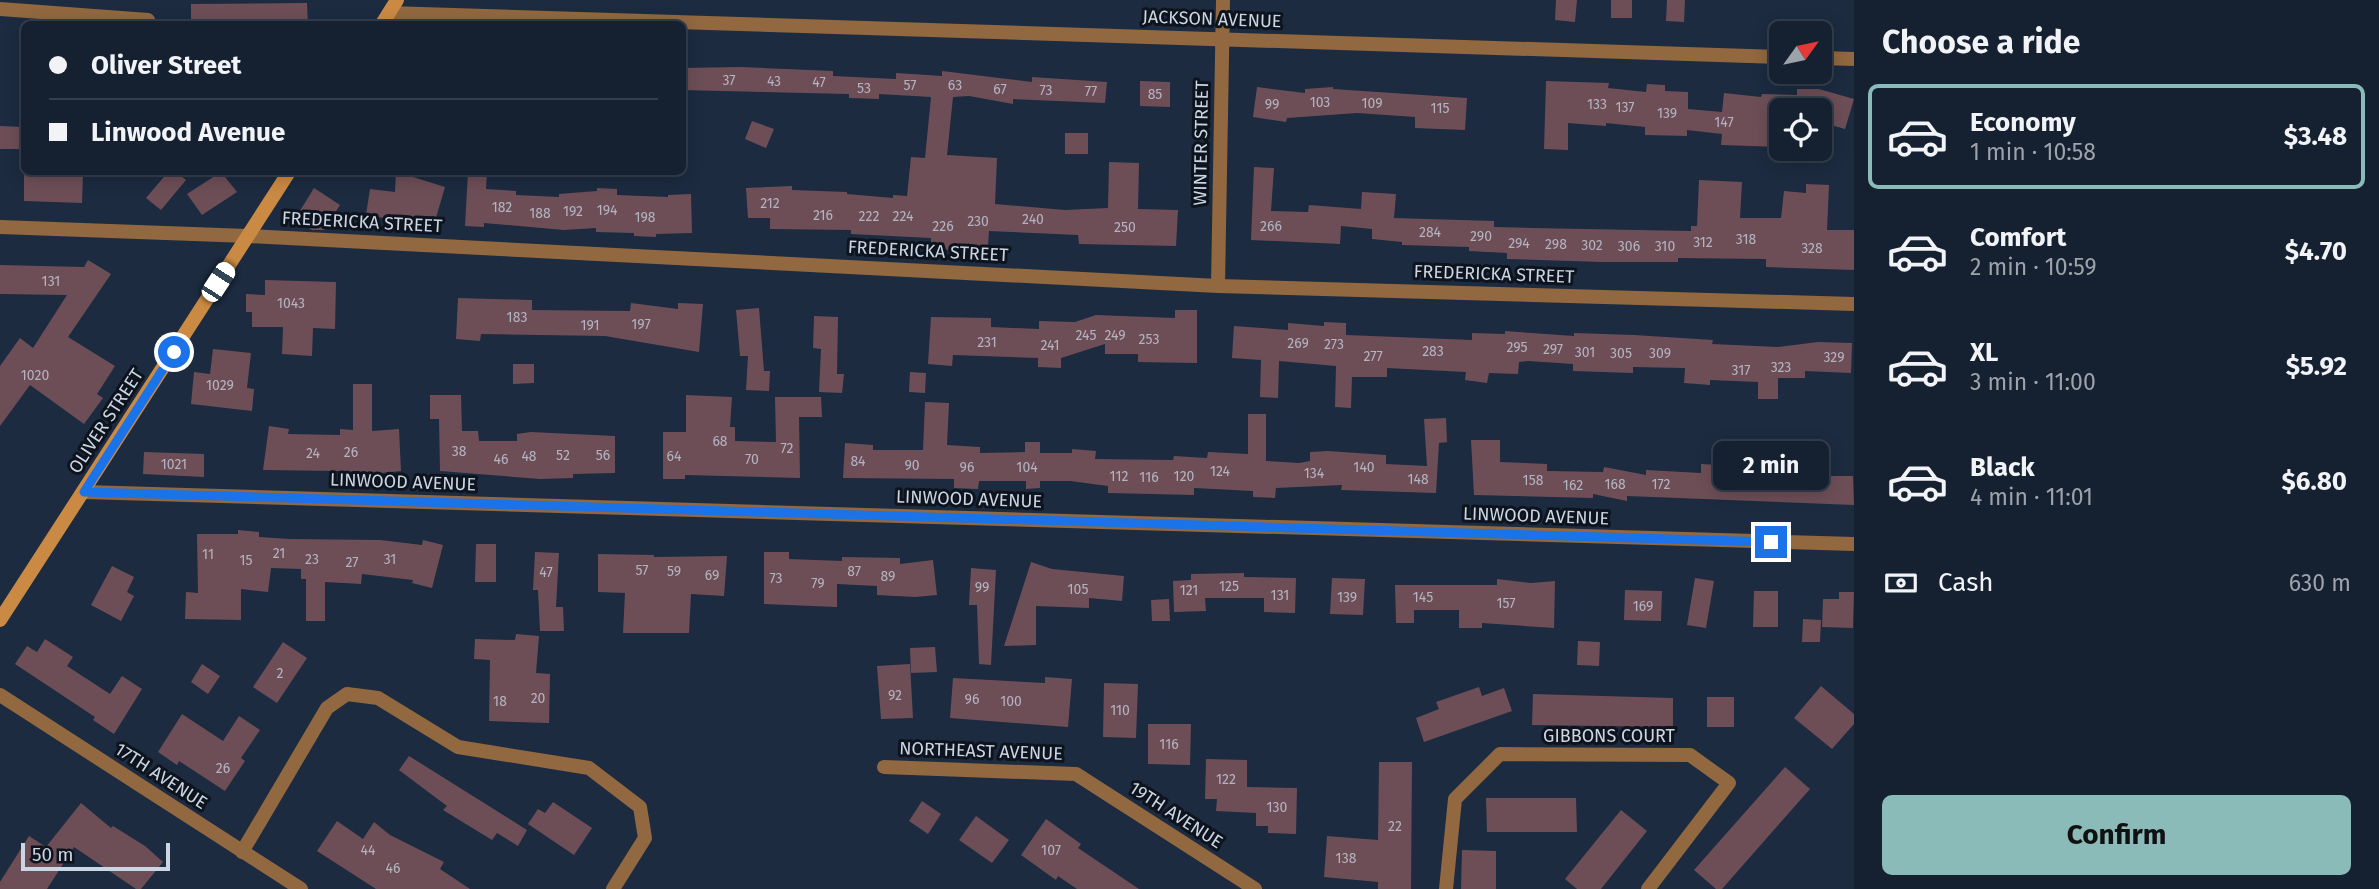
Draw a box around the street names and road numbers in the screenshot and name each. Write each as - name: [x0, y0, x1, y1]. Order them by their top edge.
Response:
- street label: JACKSON AVENUE: [1142, 6, 1282, 32]
- street label: WINTER STREET: [1189, 80, 1213, 206]
- street label: FREDERICKA STREET: [281, 207, 444, 237]
- street label: FREDERICKA STREET: [847, 236, 1010, 266]
- street label: FREDERICKA STREET: [1413, 260, 1575, 288]
- street label: OLIVER STREET: [64, 364, 148, 477]
- street label: LINWOOD AVENUE: [330, 468, 476, 496]
- street label: LINWOOD AVENUE: [896, 485, 1042, 513]
- street label: LINWOOD AVENUE: [1463, 502, 1609, 530]
- street label: GIBBONS COURT: [1543, 725, 1676, 747]
- street label: NORTHEAST AVENUE: [899, 737, 1063, 765]
- street label: 17TH AVENUE: [111, 738, 211, 814]
- street label: 19TH AVENUE: [1125, 777, 1227, 853]

